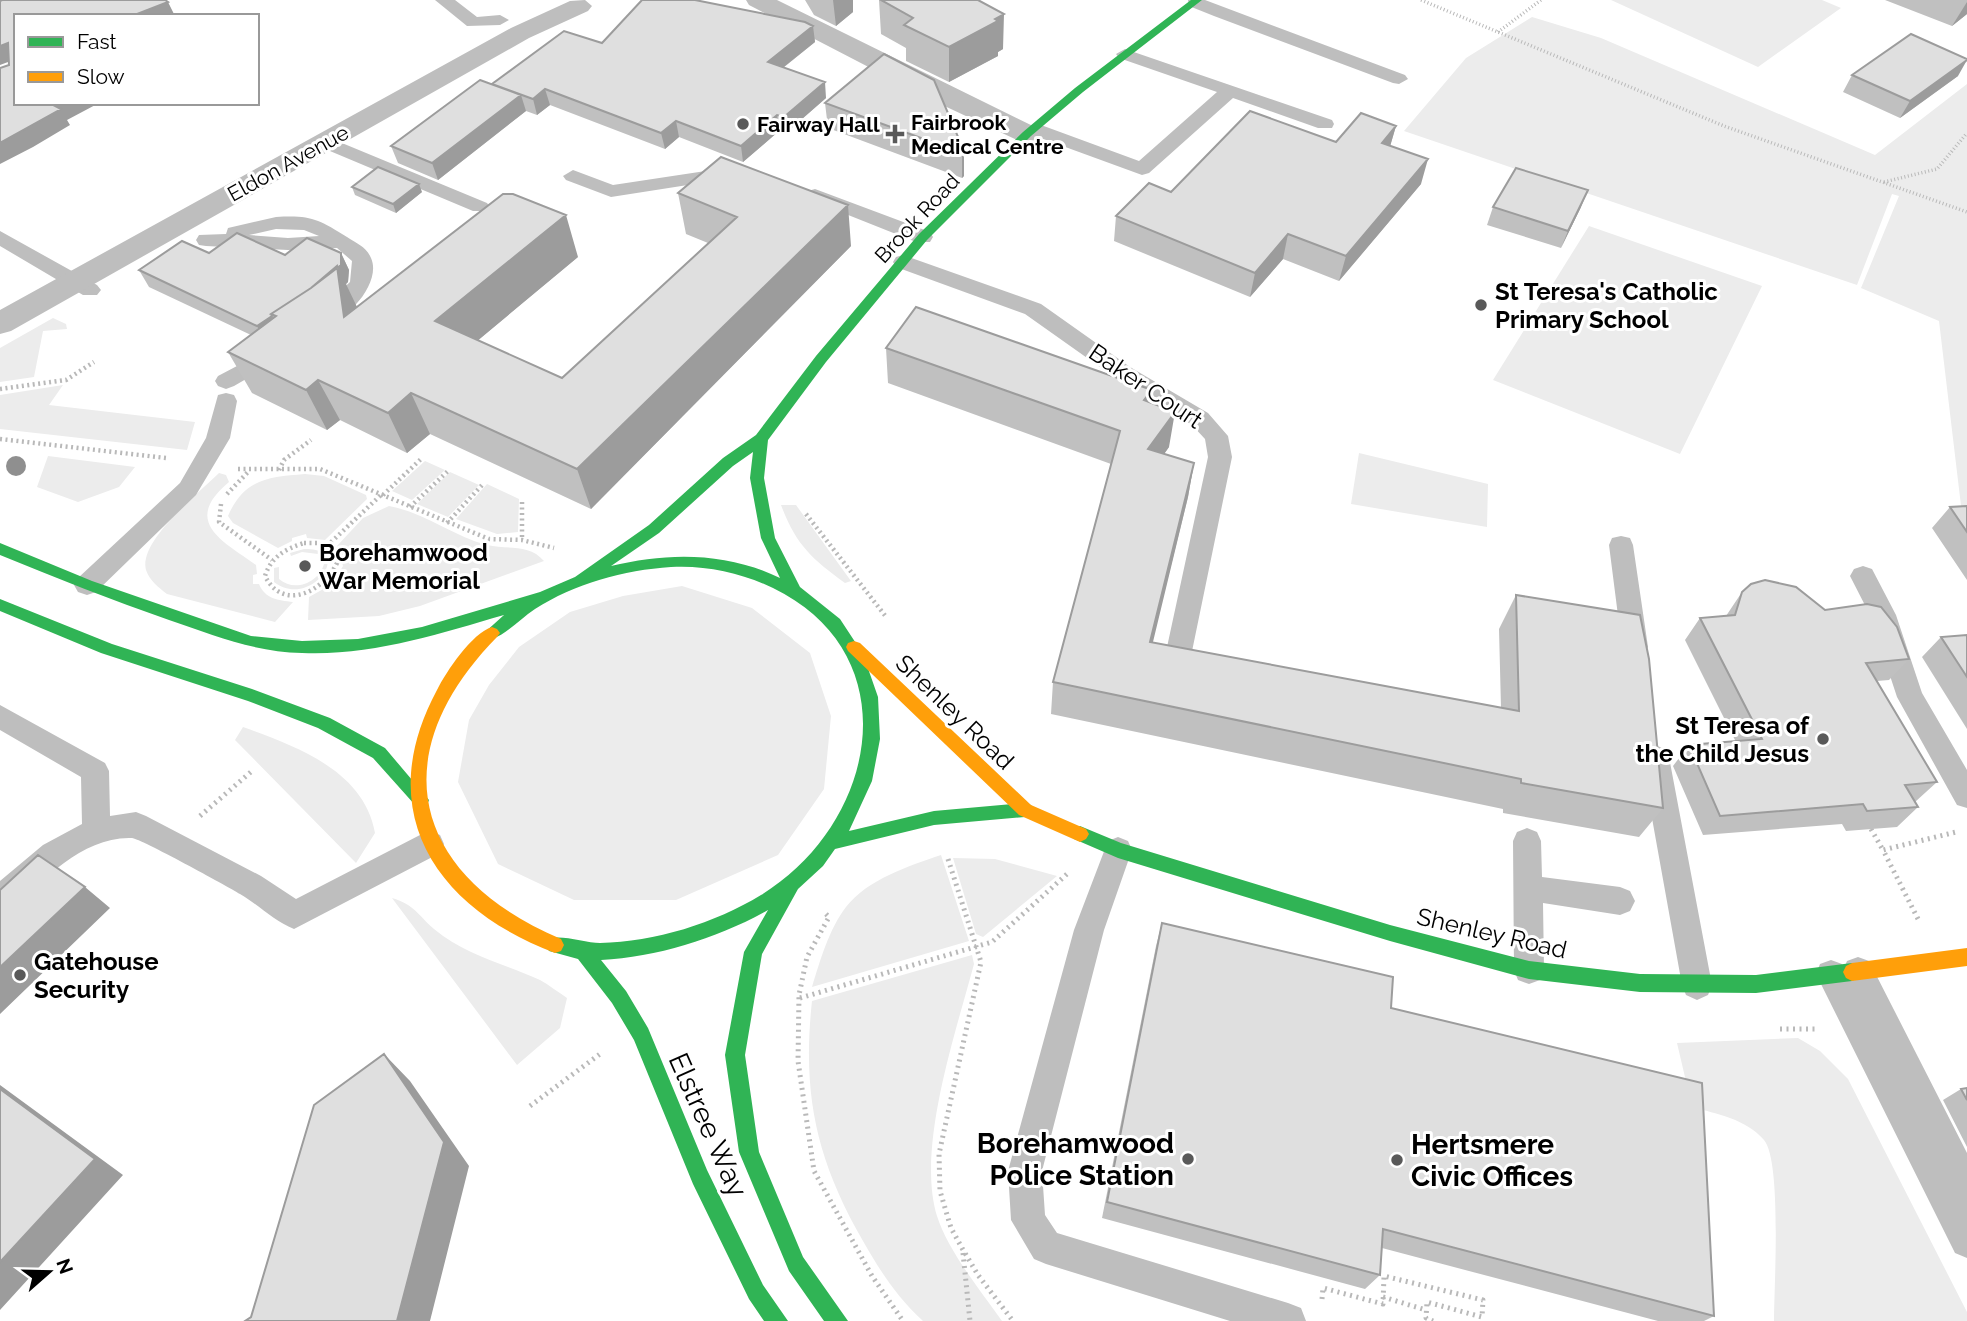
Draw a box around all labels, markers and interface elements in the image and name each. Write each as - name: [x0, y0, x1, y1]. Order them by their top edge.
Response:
- legend: [14, 14, 259, 105]
- text: Fast: [77, 29, 117, 54]
- text: Slow: [77, 64, 125, 89]
- place label: Fairbrook Medical Centre: [911, 110, 1064, 159]
- place label: Fairway Hall: [757, 112, 880, 137]
- marker: Fairway Hall: [735, 116, 751, 132]
- street label: Eldon Avenue: [223, 119, 353, 207]
- marker: Fairbrook Medical Centre: [885, 124, 905, 144]
- street label: Brook Road: [869, 168, 965, 268]
- place label: St Teresa's Catholic Primary School: [1495, 277, 1718, 334]
- marker: St Teresa's Catholic Primary School: [1473, 297, 1489, 313]
- street label: Baker Court: [1084, 337, 1208, 435]
- place label: Borehamwood War Memorial: [319, 538, 488, 595]
- marker: Borehamwood War Memorial: [297, 558, 313, 574]
- street label: Shenley Road: [890, 648, 1020, 776]
- place label: St Teresa of the Child Jesus: [1635, 711, 1810, 768]
- marker: St Teresa of the Child Jesus: [1815, 731, 1831, 747]
- street label: Shenley Road: [1414, 902, 1570, 964]
- place label: Gatehouse Security: [34, 947, 159, 1004]
- marker: Gatehouse Security: [12, 967, 28, 983]
- street label: Elstree Way: [662, 1048, 754, 1202]
- place label: Borehamwood Police Station: [977, 1127, 1174, 1192]
- place label: Hertsmere Civic Offices: [1411, 1128, 1573, 1193]
- marker: Borehamwood Police Station: [1180, 1151, 1196, 1167]
- marker: Hertsmere Civic Offices: [1389, 1152, 1405, 1168]
- north arrow: [14, 1237, 84, 1307]
- text: N: [52, 1256, 78, 1277]

